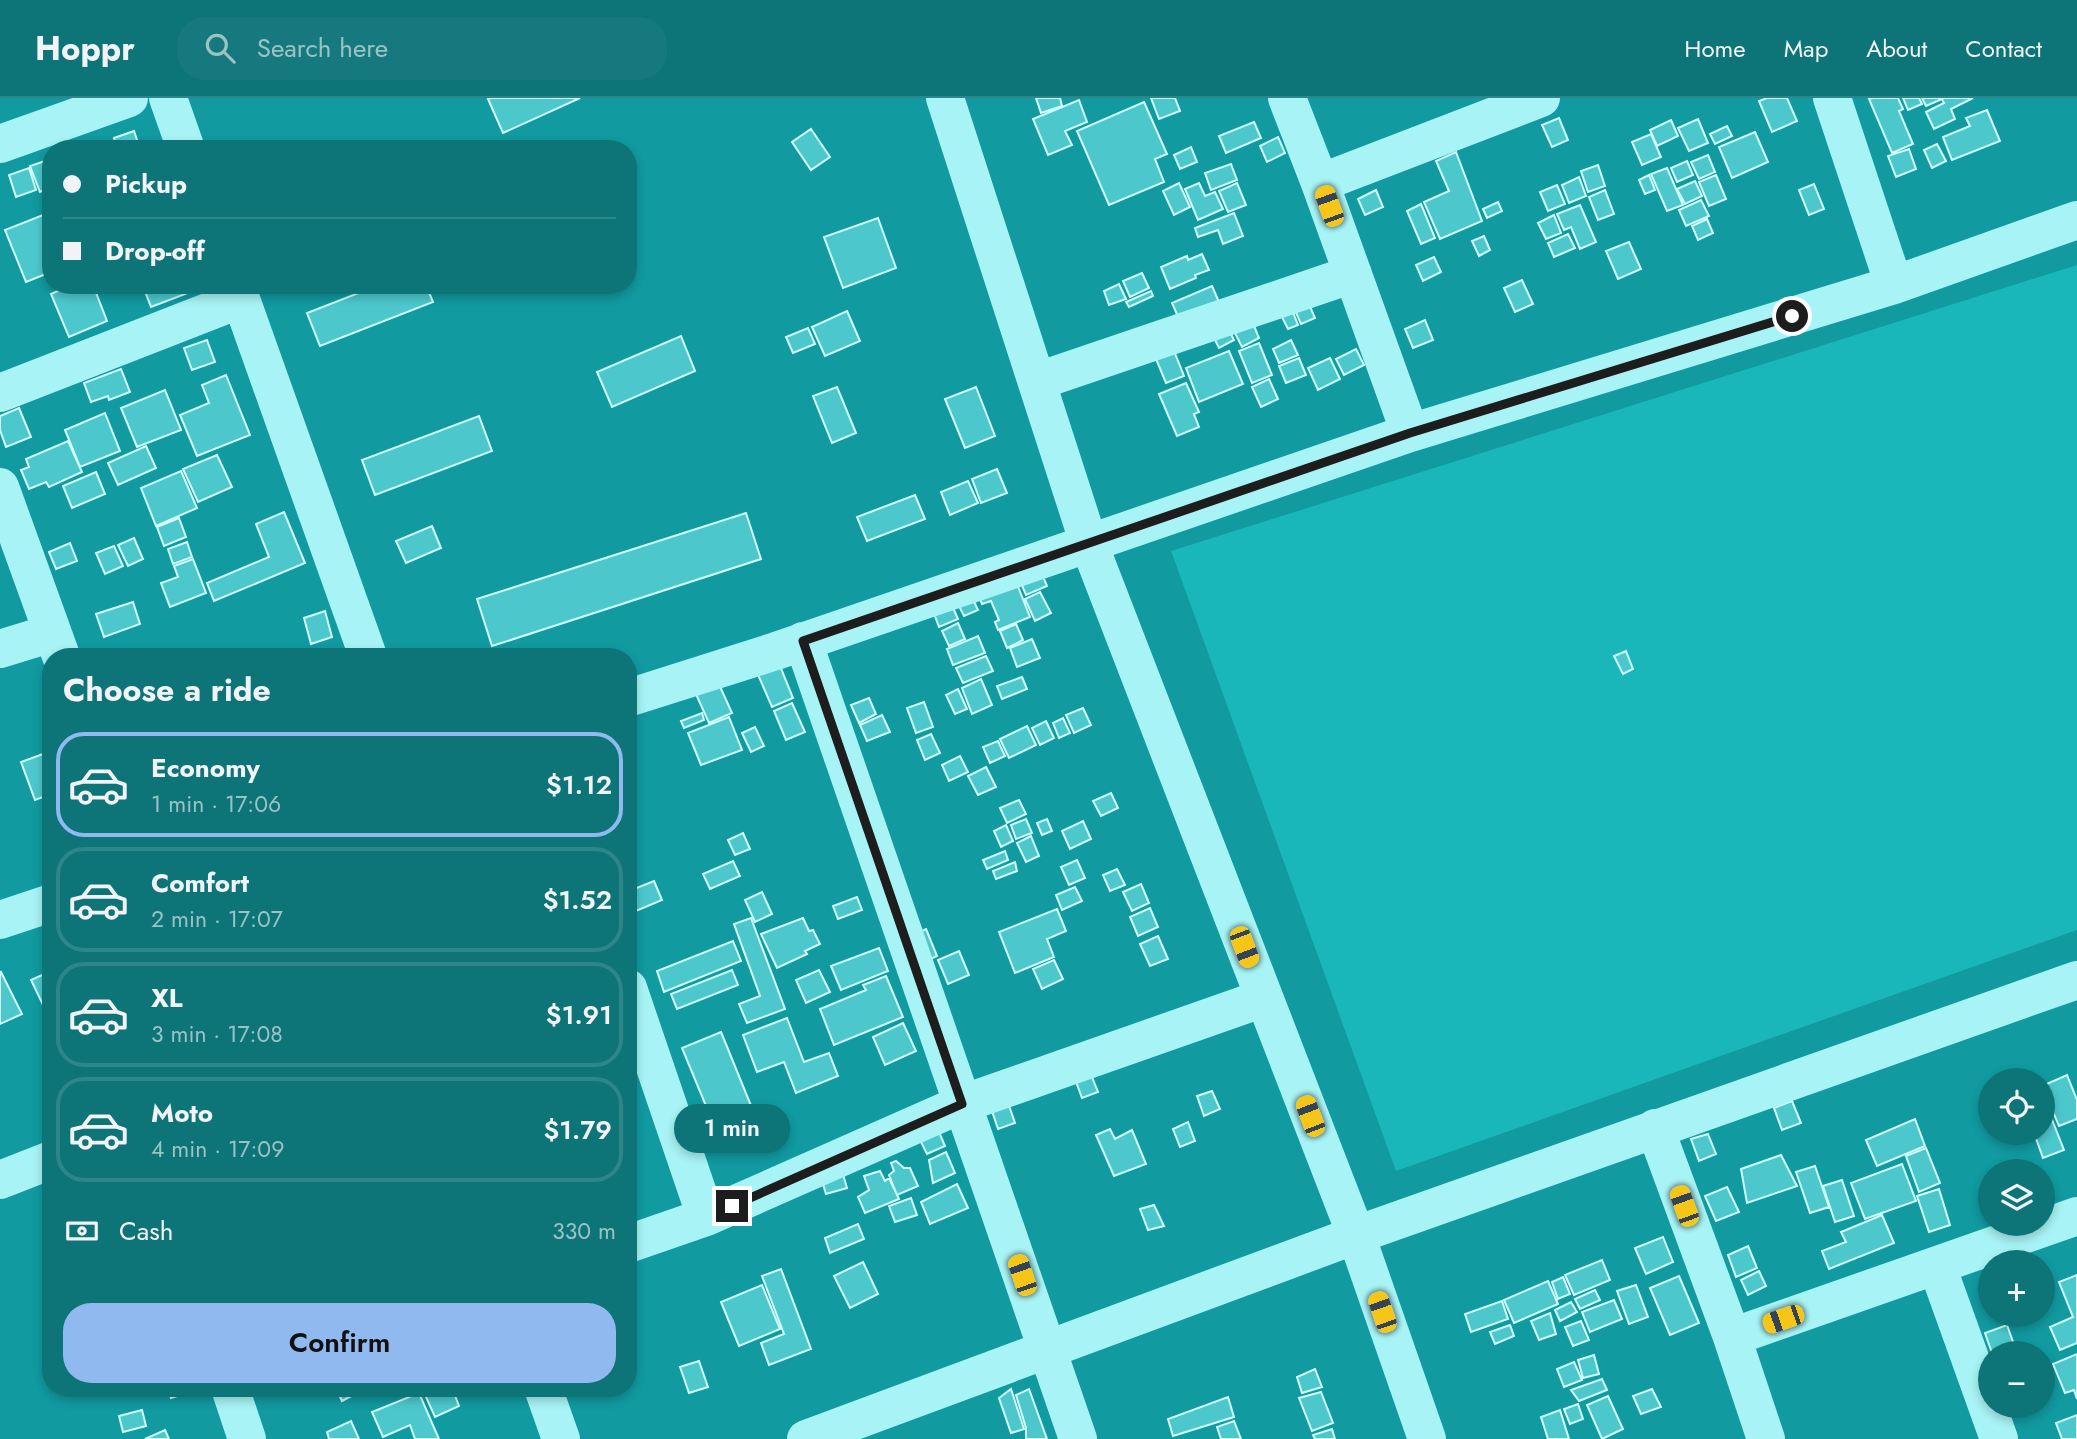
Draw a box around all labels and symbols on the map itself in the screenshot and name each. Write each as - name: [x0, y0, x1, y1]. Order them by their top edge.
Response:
- car: [1312, 183, 1347, 229]
- route start: [1776, 300, 1808, 332]
- car: [1227, 924, 1262, 970]
- car: [1293, 1093, 1328, 1139]
- callout: 1 min: [674, 1104, 790, 1154]
- car: [1667, 1183, 1702, 1229]
- route end: [716, 1190, 748, 1222]
- car: [1006, 1252, 1039, 1298]
- car: [1366, 1289, 1399, 1335]
- car: [1760, 1302, 1807, 1336]

